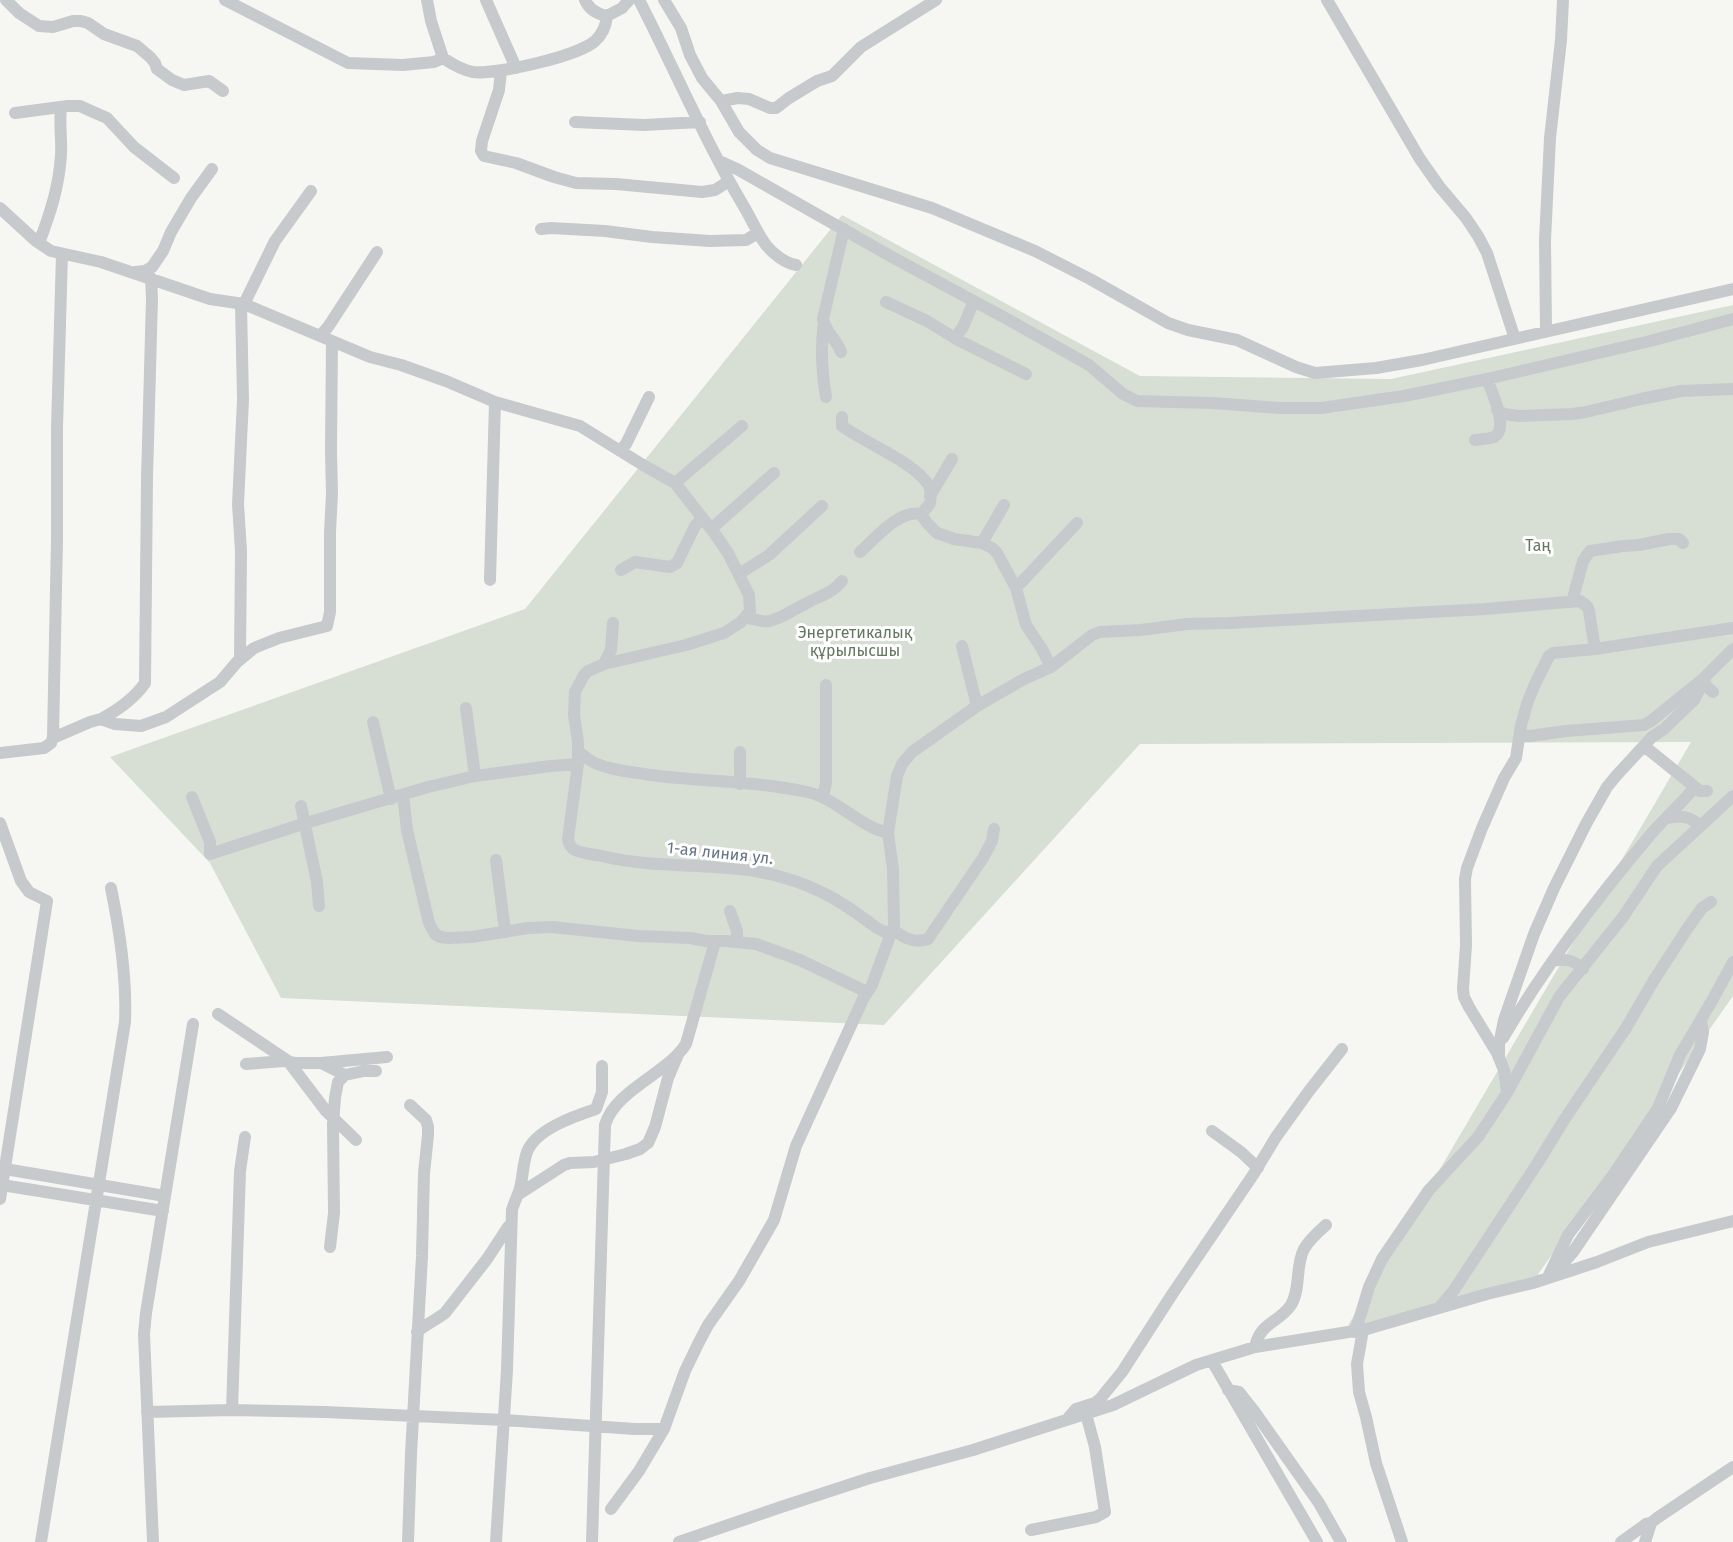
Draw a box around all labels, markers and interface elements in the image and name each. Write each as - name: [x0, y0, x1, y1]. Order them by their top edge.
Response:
- park label: Таң: [1525, 537, 1551, 557]
- park label: Энергетикалық құрылысшы: [798, 624, 912, 662]
- street label: 1-ая линия ул.: [666, 839, 774, 869]

